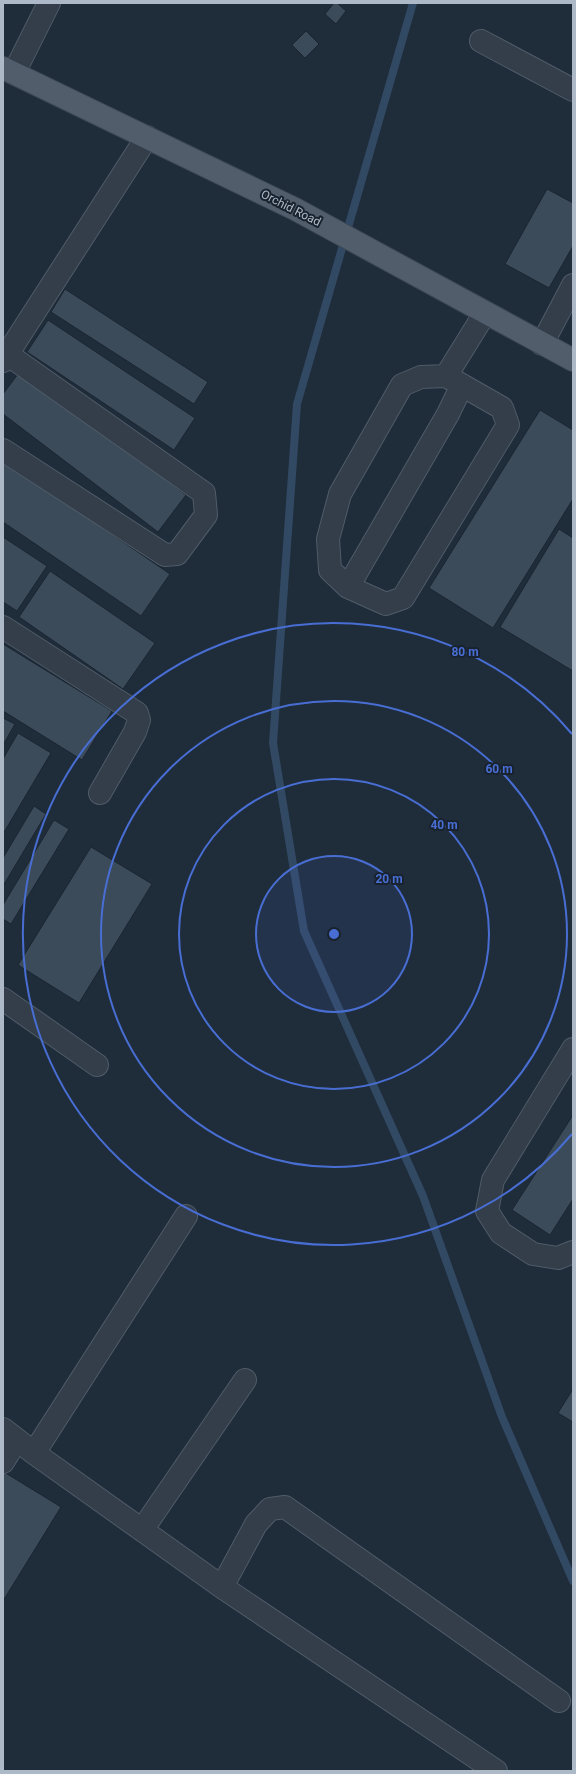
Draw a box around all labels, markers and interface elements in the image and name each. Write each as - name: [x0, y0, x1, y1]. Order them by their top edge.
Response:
- street label: Orchid Road: [259, 187, 323, 229]
- text: 80 m: [451, 645, 479, 659]
- text: 60 m: [485, 762, 513, 776]
- text: 40 m: [430, 818, 458, 832]
- text: 20 m: [375, 872, 403, 886]
- centre of rings: [327, 927, 341, 941]

